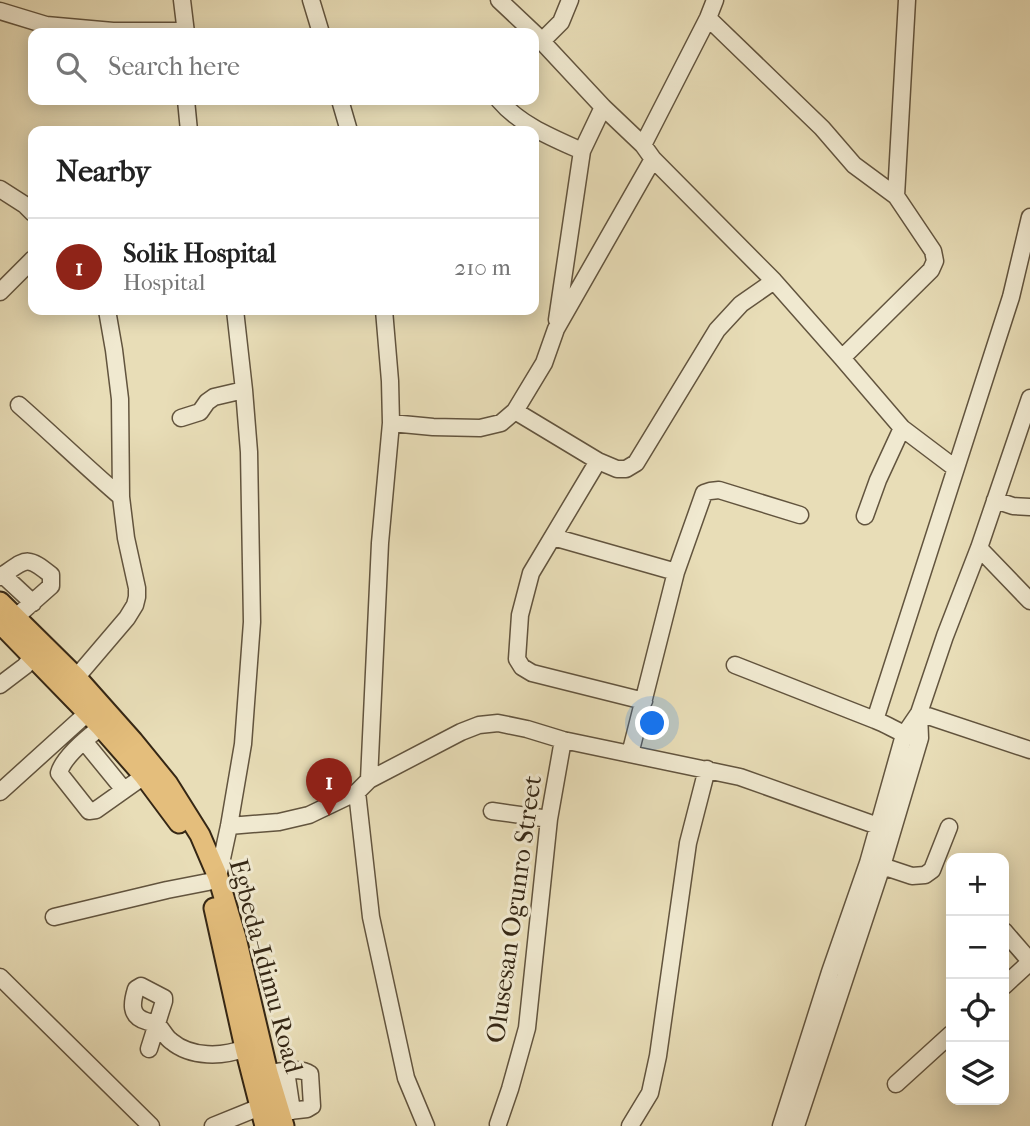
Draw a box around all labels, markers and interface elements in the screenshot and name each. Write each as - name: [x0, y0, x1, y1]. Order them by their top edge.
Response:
- search box: [28, 28, 539, 105]
- icon: search: [52, 48, 90, 86]
- text: Search here: [108, 51, 240, 82]
- text: Nearby: [56, 154, 151, 189]
- text: Solik Hospital: [123, 238, 276, 269]
- text: 1: [75, 254, 83, 281]
- text: 210 m: [454, 254, 511, 281]
- text: Hospital: [123, 269, 205, 296]
- your location: [635, 706, 669, 740]
- pin: 1: [306, 758, 352, 816]
- street label: Olusesan Ogunro Street: [480, 772, 548, 1045]
- map controls: [946, 853, 1009, 1105]
- button: +: [946, 853, 1009, 916]
- street label: Egbeda-Idimu Road: [223, 856, 310, 1077]
- button: −: [946, 916, 1009, 979]
- button: locate: [946, 979, 1009, 1042]
- button: layers: [946, 1042, 1009, 1105]

